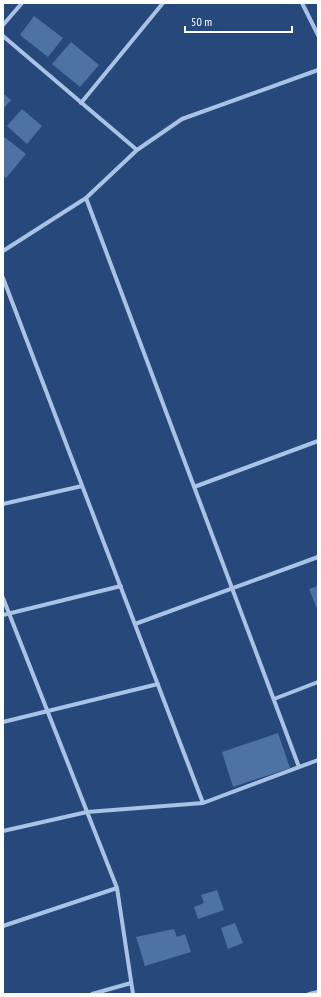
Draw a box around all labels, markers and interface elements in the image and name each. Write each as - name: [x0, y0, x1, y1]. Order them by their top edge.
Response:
- scale bar: [185, 8, 292, 34]
- text: 50 m: [191, 14, 212, 29]

